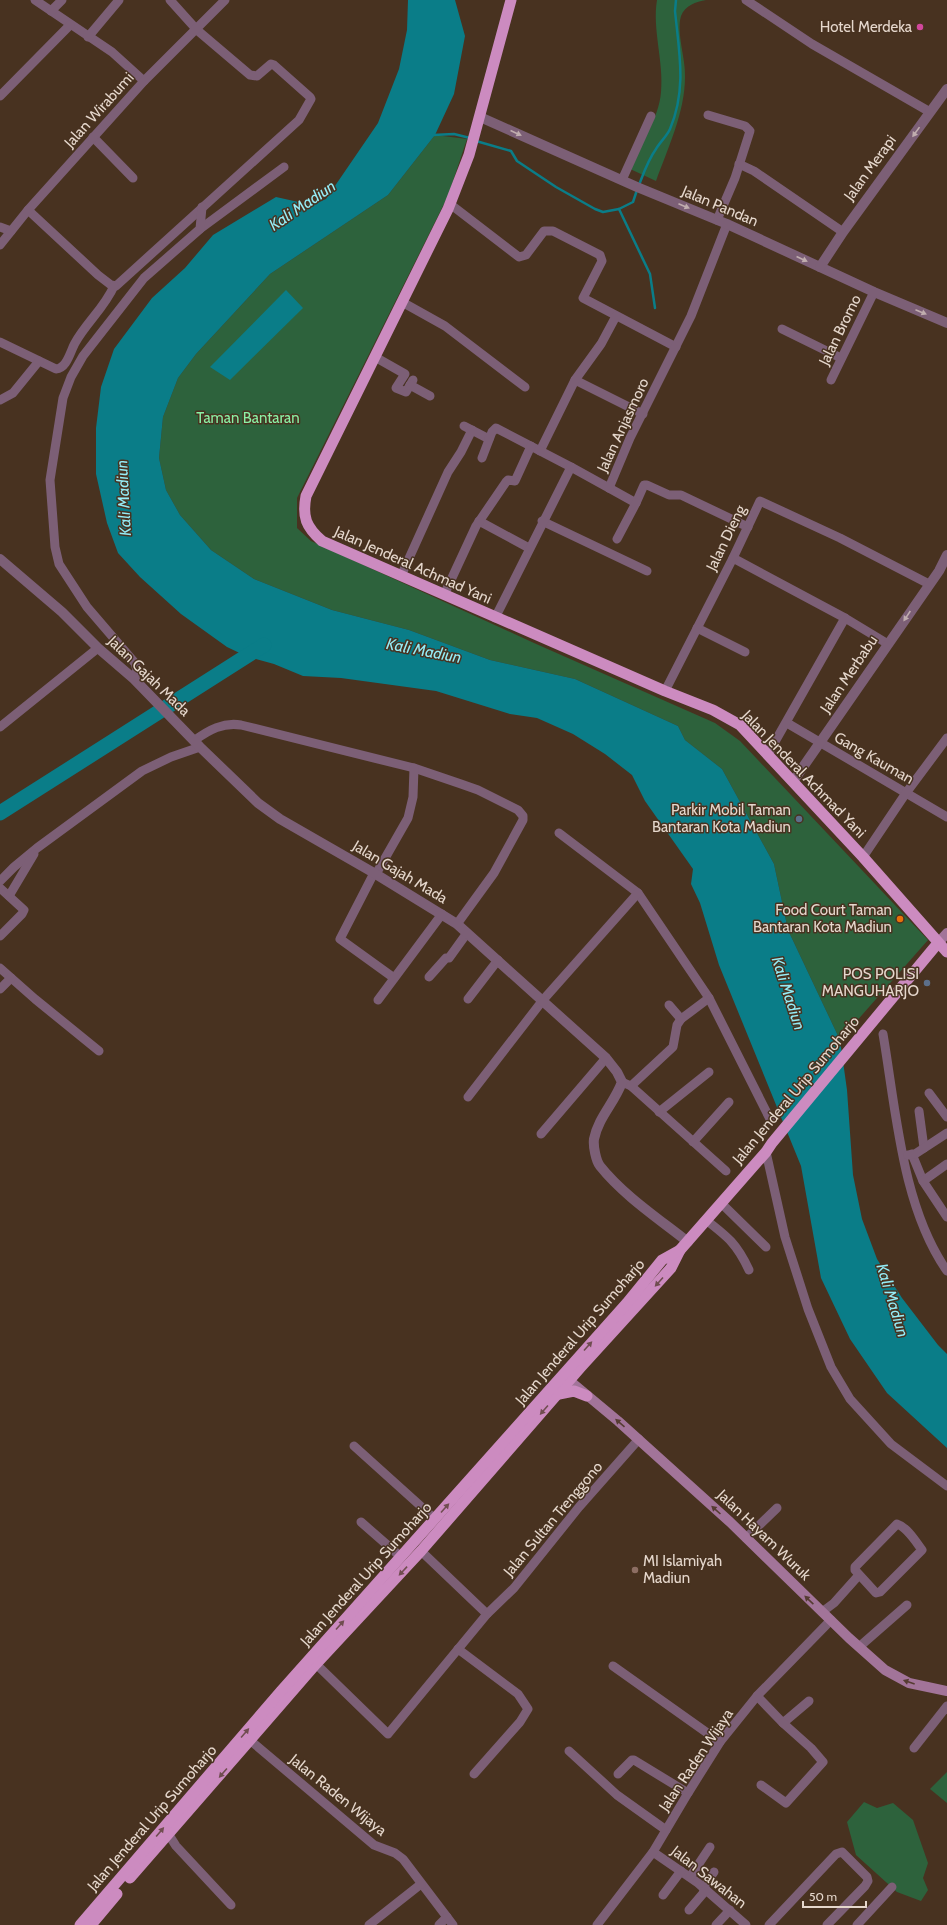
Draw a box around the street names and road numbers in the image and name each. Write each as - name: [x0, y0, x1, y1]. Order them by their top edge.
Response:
- street label: Jalan Wirabumi: [60, 69, 137, 152]
- street label: Jalan Merapi: [840, 132, 900, 205]
- street label: Jalan Pandan: [678, 181, 761, 230]
- street label: Jalan Bromo: [815, 292, 865, 369]
- street label: Jalan Anjasmoro: [593, 375, 653, 476]
- street label: Jalan Dieng: [702, 502, 750, 575]
- street label: Jalan Jenderal Achmad Yani: [331, 522, 494, 608]
- street label: Jalan Gajah Mada: [103, 632, 194, 720]
- street label: Jalan Merbabu: [816, 632, 881, 717]
- street label: Jalan Jenderal Achmad Yani: [738, 706, 870, 841]
- street label: Gang Kauman: [831, 728, 917, 788]
- street label: Jalan Gajah Mada: [348, 836, 451, 908]
- street label: Jalan Jenderal Urip Sumoharjo: [728, 1012, 863, 1168]
- street label: Jalan Jenderal Urip Sumoharjo: [511, 1255, 648, 1409]
- street label: Jalan Sultan Trenggono: [499, 1458, 606, 1581]
- street label: Jalan Hayam Wuruk: [713, 1485, 815, 1584]
- street label: Jalan Jenderal Urip Sumoharjo: [296, 1498, 435, 1650]
- street label: Jalan Raden Wijaya: [655, 1705, 737, 1815]
- street label: Jalan Jenderal Urip Sumoharjo: [83, 1741, 220, 1895]
- street label: Jalan Raden Wijaya: [285, 1750, 391, 1840]
- street label: Jalan Sawahan: [667, 1841, 750, 1912]

